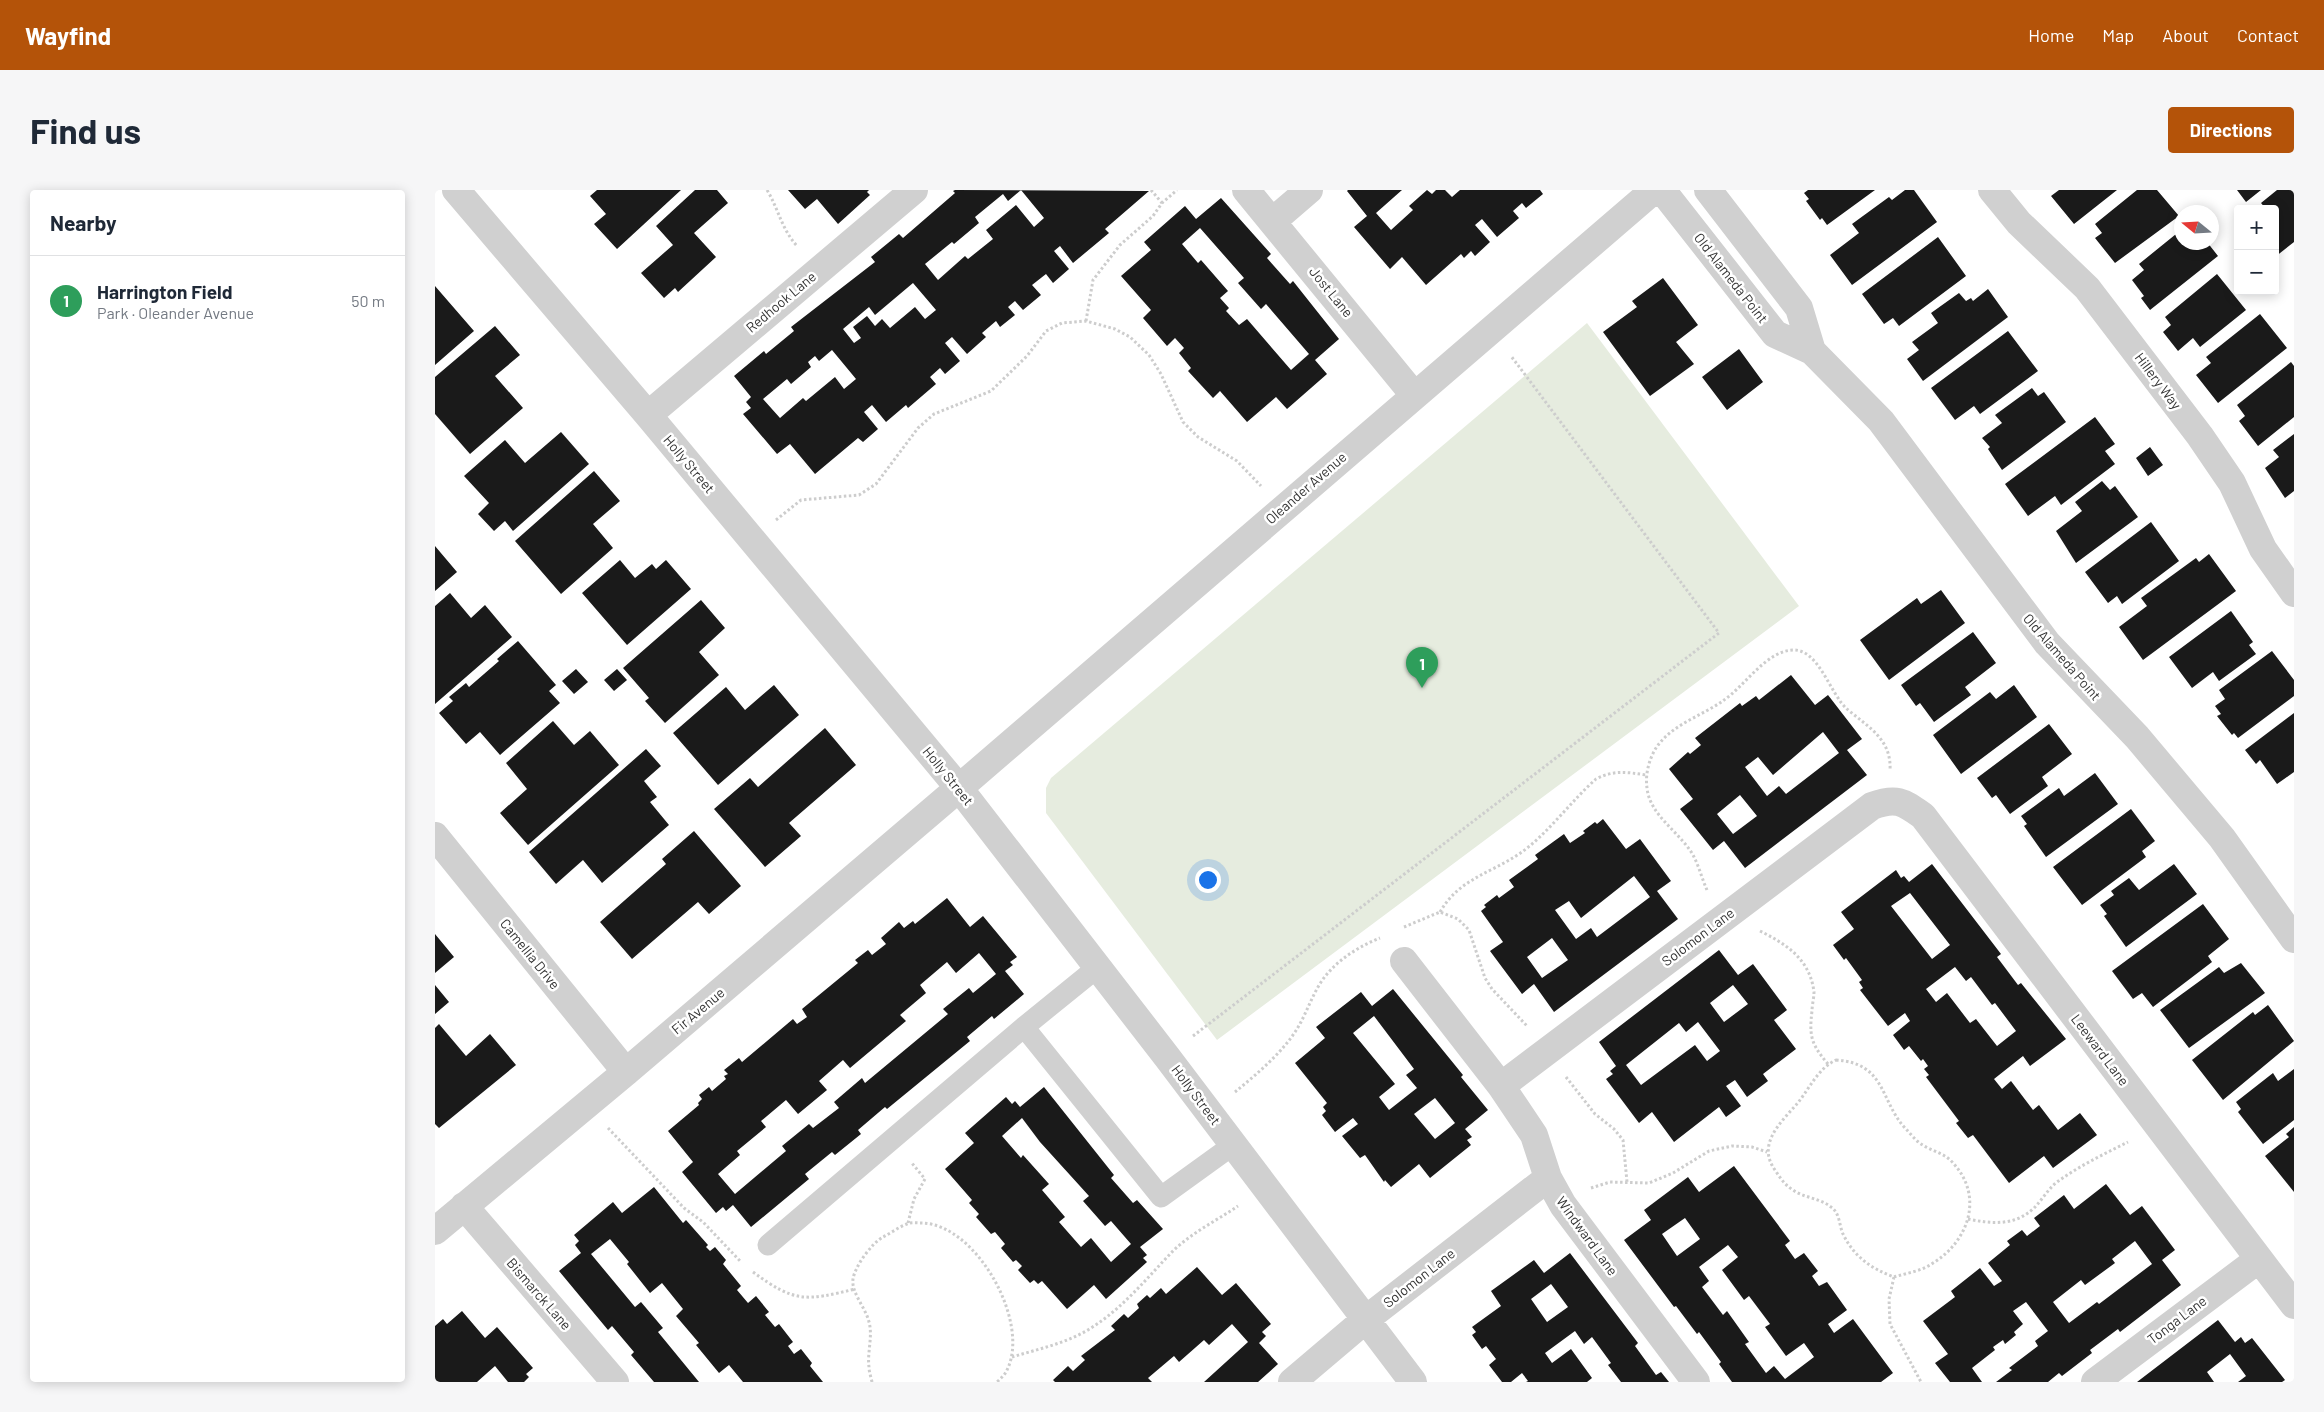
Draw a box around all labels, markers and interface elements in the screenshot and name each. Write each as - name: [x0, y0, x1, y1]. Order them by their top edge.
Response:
- text: Wayfind: [25, 21, 111, 50]
- text: Home: [2028, 24, 2074, 46]
- text: Map: [2102, 24, 2134, 46]
- text: About: [2162, 24, 2209, 46]
- text: Contact: [2237, 24, 2299, 46]
- button: Directions: [2168, 107, 2294, 153]
- text: Find us: [30, 109, 141, 151]
- north arrow: [2174, 205, 2219, 250]
- map controls: [2234, 205, 2279, 295]
- button: +: [2234, 205, 2279, 250]
- text: Nearby: [50, 210, 116, 235]
- street label: Old Alameda Point: [1691, 229, 1772, 326]
- button: −: [2234, 250, 2279, 295]
- street label: Jost Lane: [1306, 263, 1357, 320]
- street label: Redhook Lane: [742, 267, 819, 336]
- text: Harrington Field: [97, 280, 232, 303]
- text: 1: [63, 291, 69, 310]
- text: 50 m: [351, 291, 385, 310]
- text: Park · Oleander Avenue: [97, 303, 254, 322]
- street label: Hillery Way: [2132, 349, 2186, 413]
- street label: Holly Street: [660, 431, 719, 496]
- street label: Oleander Avenue: [1262, 448, 1350, 527]
- street label: Old Alameda Point: [2020, 610, 2105, 704]
- pin: 1: [1406, 647, 1438, 688]
- street label: Holly Street: [920, 743, 977, 809]
- your location: [1195, 867, 1221, 893]
- street label: Solomon Lane: [1658, 904, 1737, 969]
- street label: Camellia Drive: [497, 915, 564, 992]
- street label: Fir Avenue: [668, 984, 728, 1038]
- street label: Leeward Lane: [2068, 1011, 2133, 1089]
- street label: Holly Street: [1168, 1061, 1224, 1128]
- street label: Windward Lane: [1553, 1193, 1622, 1279]
- street label: Solomon Lane: [1380, 1244, 1458, 1311]
- street label: Bismarck Lane: [503, 1254, 575, 1333]
- street label: Tonga Lane: [2144, 1292, 2210, 1347]

